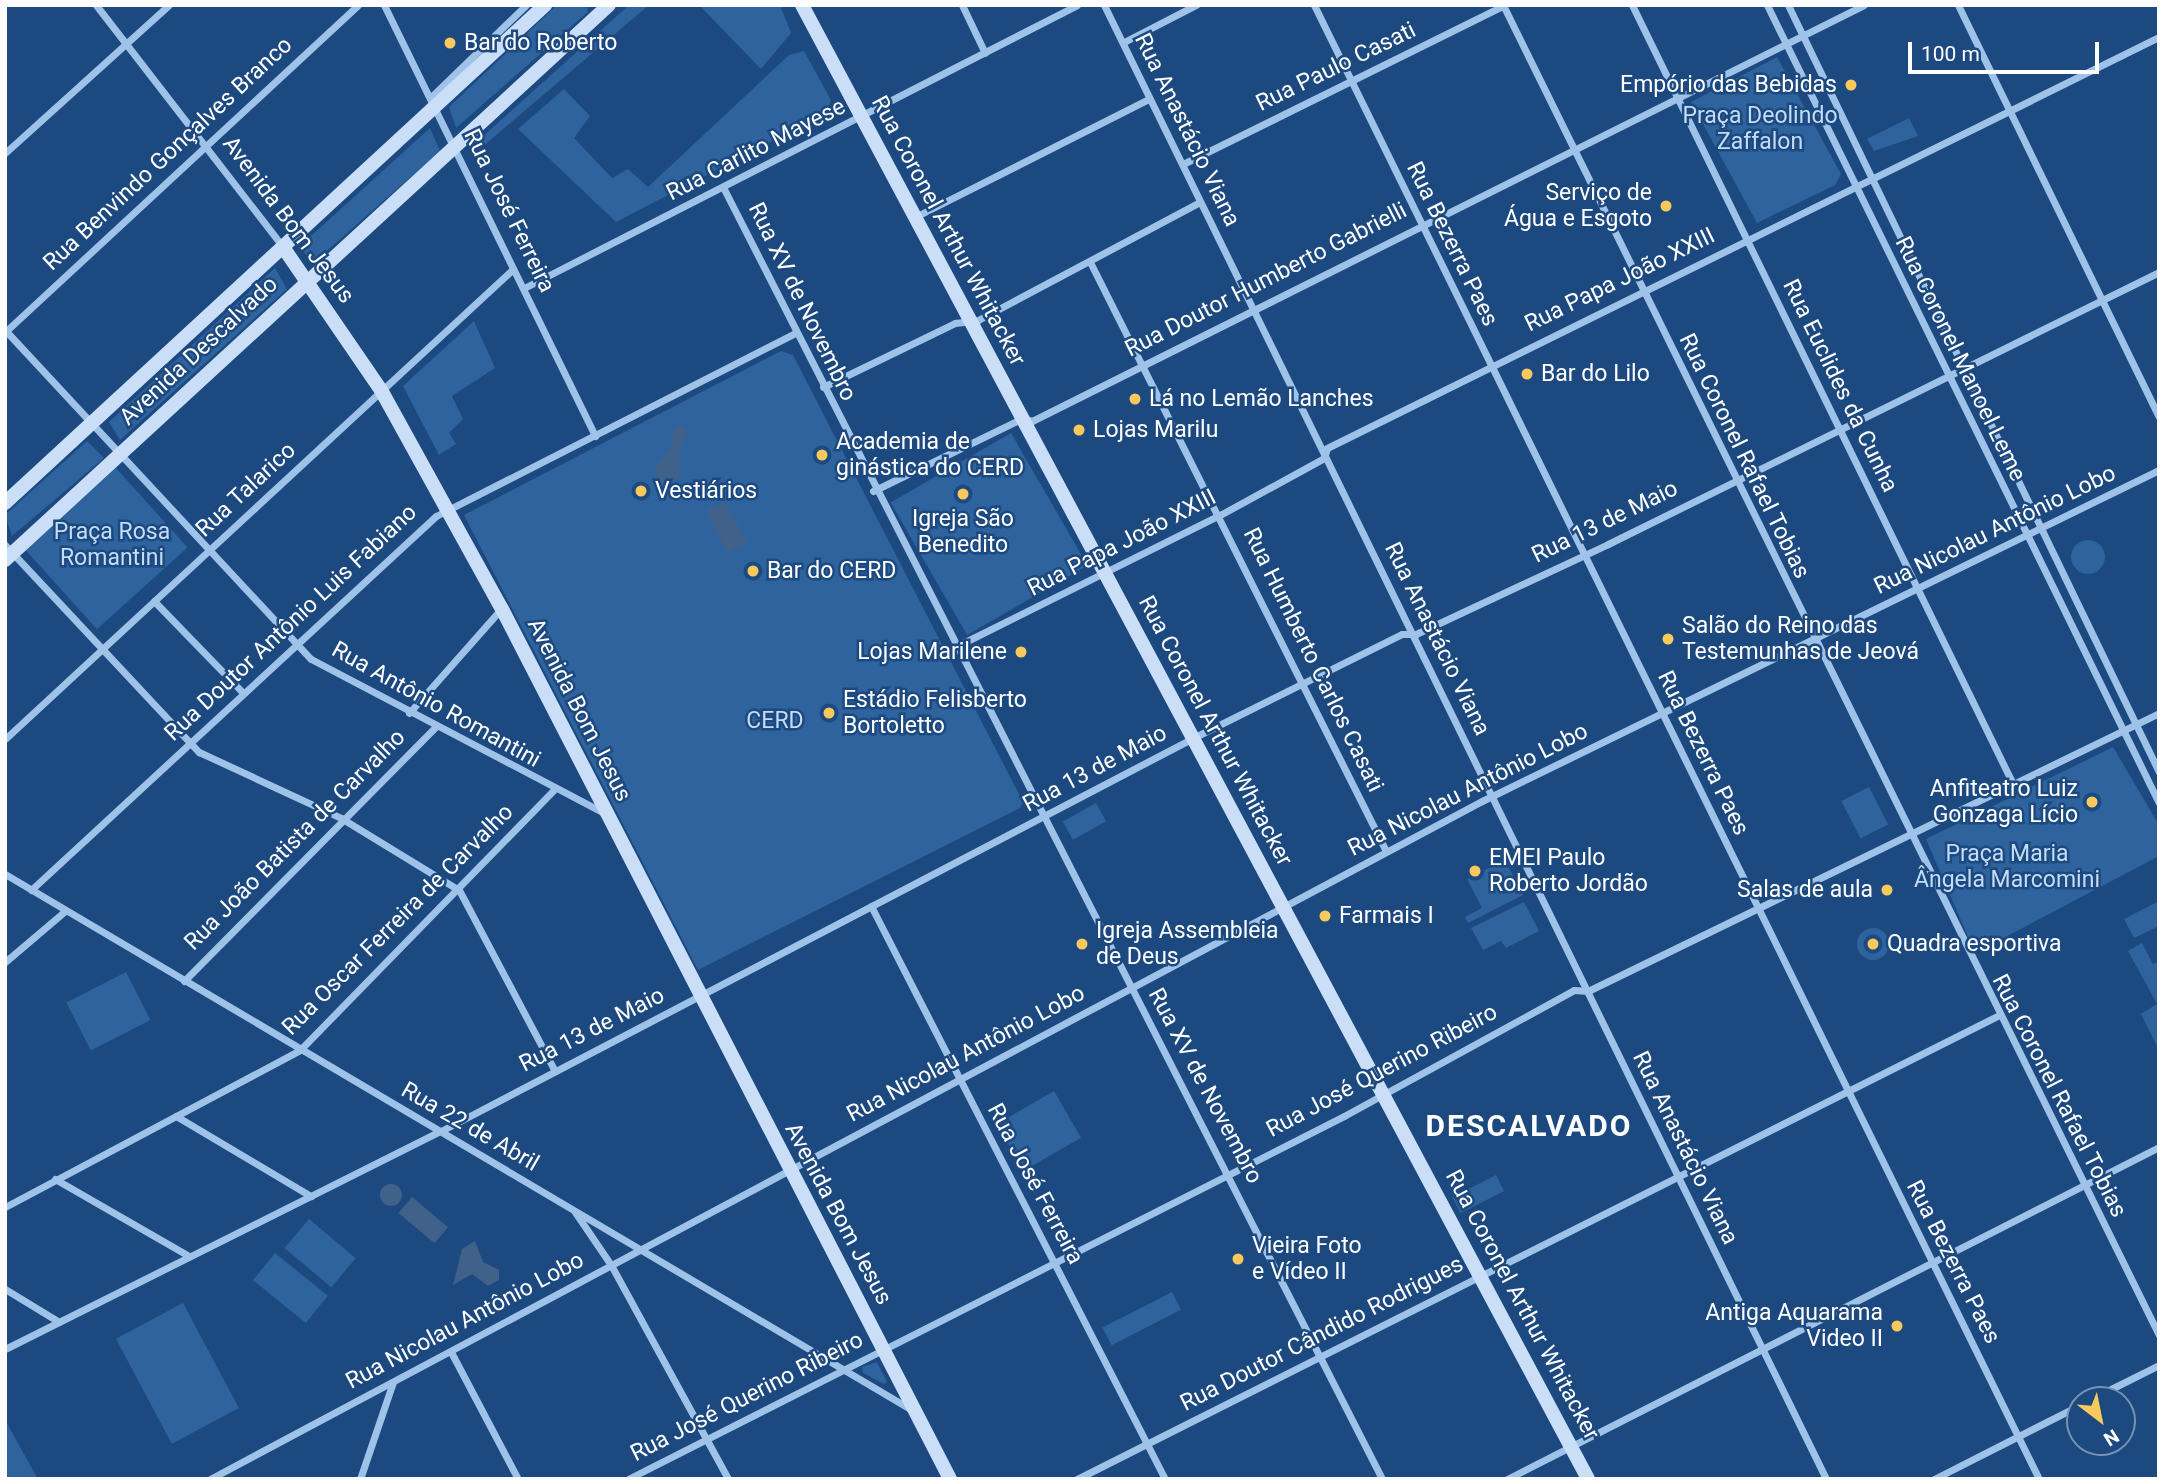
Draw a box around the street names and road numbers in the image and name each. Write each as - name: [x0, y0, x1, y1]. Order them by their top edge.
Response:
- street label: Rua Paulo Casati: [1252, 16, 1420, 118]
- street label: Rua Anastácio Viana: [1128, 29, 1246, 231]
- street label: Rua Benvindo Gonçalves Branco: [38, 31, 298, 277]
- street label: Rua Coronel Arthur Whitacker: [865, 91, 1031, 371]
- street label: Rua Carlito Mayese: [662, 93, 850, 207]
- street label: Rua José Ferreira: [458, 125, 560, 297]
- street label: Avenida Bom Jesus: [216, 131, 360, 309]
- street label: Rua Bezerra Paes: [1400, 157, 1504, 331]
- street label: Rua Doutor Humberto Gabrielli: [1121, 197, 1411, 363]
- street label: Rua XV de Novembro: [742, 198, 862, 406]
- street label: Rua Papa João XXIII: [1521, 222, 1719, 338]
- street label: Rua Coronel Manoel Leme: [1889, 232, 2031, 486]
- street label: Avenida Descalvado: [114, 271, 284, 431]
- street label: Rua Euclides da Cunha: [1776, 275, 1904, 497]
- street label: Rua Coronel Rafael Tobias: [1673, 329, 1815, 583]
- street label: Rua Talarico: [190, 437, 302, 543]
- street label: Rua Nicolau Antônio Lobo: [1870, 459, 2120, 601]
- street label: Rua 13 de Maio: [1528, 475, 1682, 569]
- street label: Rua Papa João XXIII: [1023, 484, 1221, 602]
- street label: Rua Doutor Antônio Luis Fabiano: [159, 499, 423, 747]
- street label: Rua Humberto Carlos Casati: [1237, 523, 1389, 797]
- street label: Rua Anastácio Viana: [1378, 538, 1496, 740]
- street label: Rua Coronel Arthur Whitacker: [1132, 591, 1298, 871]
- street label: Avenida Bom Jesus: [521, 614, 637, 806]
- street label: Rua Antônio Romantini: [327, 636, 545, 774]
- street label: Rua Bezerra Paes: [1651, 666, 1755, 840]
- street label: Rua Nicolau Antônio Lobo: [1343, 717, 1593, 863]
- street label: Rua 13 de Maio: [1018, 720, 1172, 818]
- street label: Rua João Batista de Carvalho: [179, 724, 411, 956]
- street label: Rua Oscar Ferreira de Carvalho: [277, 799, 519, 1041]
- street label: Rua Coronel Rafael Tobias: [1986, 970, 2132, 1222]
- street label: Rua Nicolau Antônio Lobo: [842, 979, 1090, 1129]
- street label: Rua 13 de Maio: [515, 982, 669, 1078]
- street label: Rua XV de Novembro: [1142, 984, 1268, 1188]
- street label: Rua José Querino Ribeiro: [1262, 998, 1502, 1144]
- street label: Rua Anastácio Viana: [1626, 1047, 1744, 1249]
- street label: Rua 22 de Abril: [396, 1076, 544, 1178]
- street label: Rua José Ferreira: [981, 1099, 1089, 1269]
- street label: Avenida Bom Jesus: [778, 1118, 898, 1310]
- street label: Rua Coronel Arthur Whitacker: [1439, 1165, 1605, 1445]
- street label: Rua Bezerra Paes: [1900, 1176, 2006, 1348]
- street label: Rua Nicolau Antônio Lobo: [341, 1246, 589, 1396]
- street label: Rua Doutor Cândido Rodrigues: [1176, 1250, 1468, 1418]
- street label: Rua José Querino Ribeiro: [626, 1326, 868, 1468]

